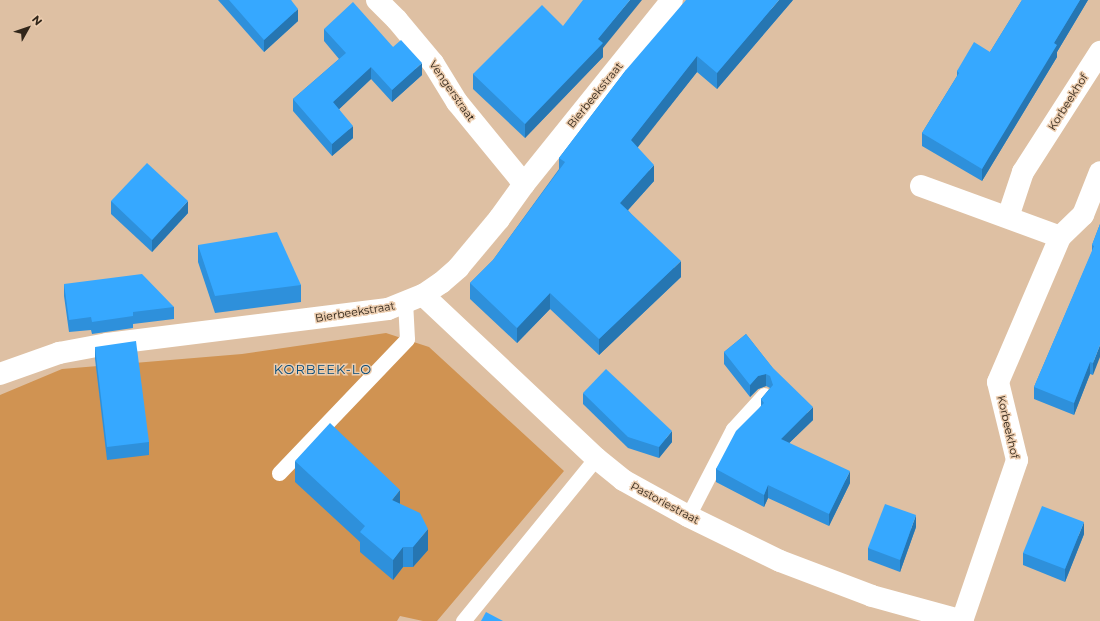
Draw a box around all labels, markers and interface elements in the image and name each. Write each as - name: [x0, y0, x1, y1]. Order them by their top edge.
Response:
- north arrow: [8, 8, 48, 48]
- text: N: [29, 12, 45, 28]
- street label: Vengerstraat: [426, 58, 478, 124]
- street label: Bierbeekstraat: [565, 60, 625, 130]
- street label: Korbeekhof: [1045, 71, 1091, 133]
- street label: Bierbeekstraat: [314, 299, 396, 325]
- district label: KORBEEK-LO: [274, 361, 372, 377]
- street label: Korbeekhof: [994, 394, 1022, 460]
- street label: Pastoriestraat: [628, 479, 702, 527]

